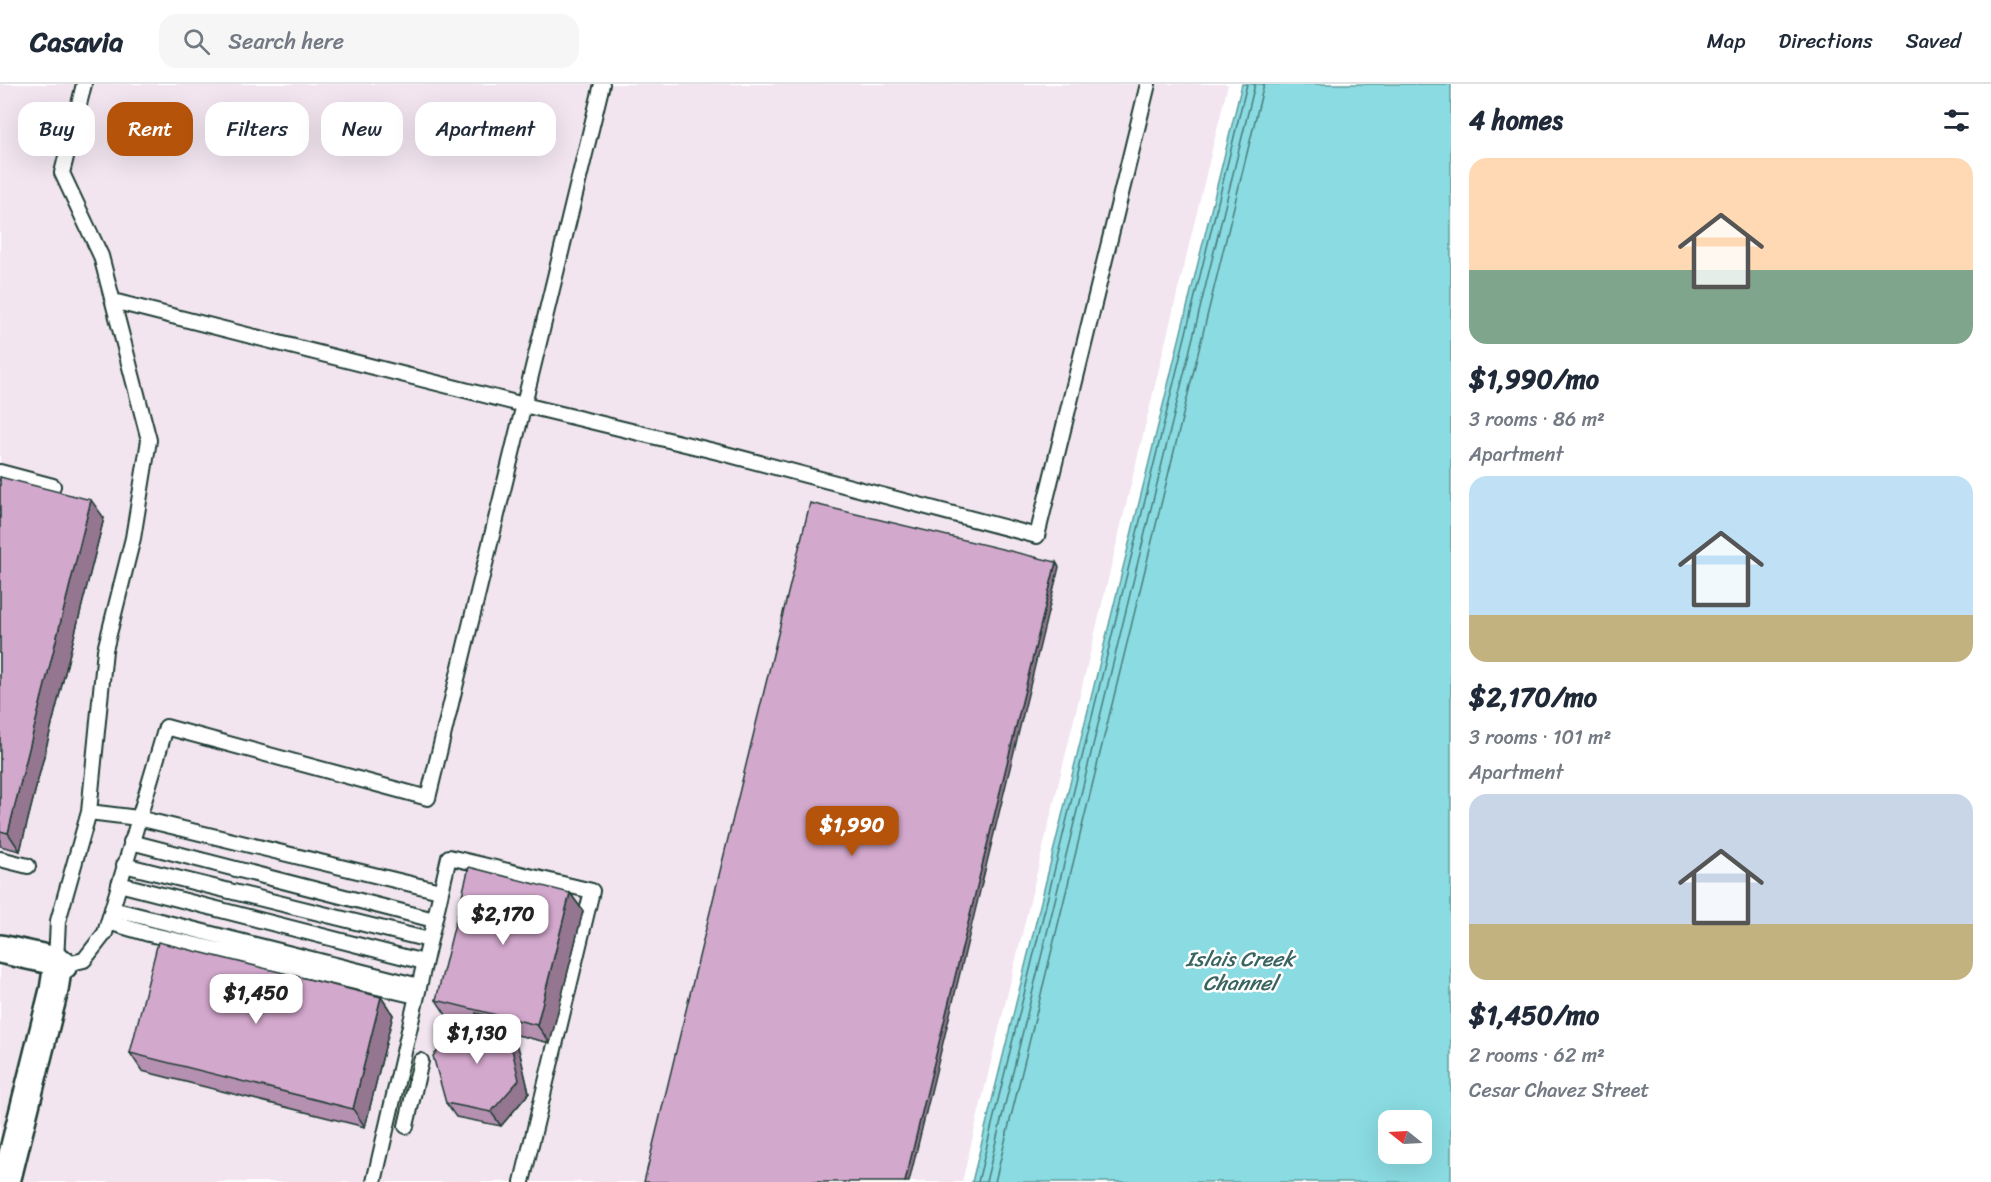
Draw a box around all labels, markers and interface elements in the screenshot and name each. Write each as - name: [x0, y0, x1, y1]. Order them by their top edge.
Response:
- search box: [159, 14, 579, 68]
- text: Casavia: [30, 17, 123, 66]
- text: Search here: [228, 22, 344, 61]
- text: Map: [1707, 22, 1745, 60]
- text: Directions: [1778, 22, 1873, 60]
- text: Saved: [1906, 22, 1961, 60]
- icon: search: [180, 25, 213, 58]
- text: 4 homes: [1469, 97, 1563, 143]
- chip: Buy: [18, 102, 95, 156]
- chip: Rent: [107, 102, 193, 156]
- chip: Filters: [205, 102, 309, 156]
- chip: New: [321, 102, 403, 156]
- chip: Apartment: [415, 102, 556, 156]
- icon: filters: [1940, 104, 1973, 137]
- icon: home: [1667, 197, 1775, 305]
- text: $1,990/mo: [1469, 356, 1599, 402]
- text: 3 rooms · 86 m²: [1469, 402, 1605, 437]
- text: Apartment: [1469, 437, 1563, 472]
- icon: home: [1667, 515, 1775, 623]
- text: $2,170/mo: [1469, 674, 1597, 720]
- text: 3 rooms · 101 m²: [1469, 720, 1611, 755]
- text: Apartment: [1469, 755, 1563, 790]
- pin: $1,990: [803, 806, 901, 857]
- text: $1,990: [820, 808, 884, 843]
- icon: home: [1667, 833, 1775, 941]
- pin: $2,170: [454, 895, 552, 946]
- text: $2,170: [471, 897, 535, 932]
- water label: Islais Creek Channel: [1185, 940, 1297, 1002]
- pin: $1,450: [207, 974, 305, 1025]
- text: $1,450: [224, 976, 288, 1011]
- text: $1,450/mo: [1469, 992, 1599, 1038]
- pin: $1,130: [428, 1014, 526, 1065]
- text: $1,130: [447, 1016, 507, 1051]
- text: 2 rooms · 62 m²: [1469, 1038, 1605, 1073]
- text: Cesar Chavez Street: [1469, 1073, 1649, 1108]
- north arrow: [1378, 1110, 1432, 1164]
- map controls: [1378, 1110, 1432, 1164]

